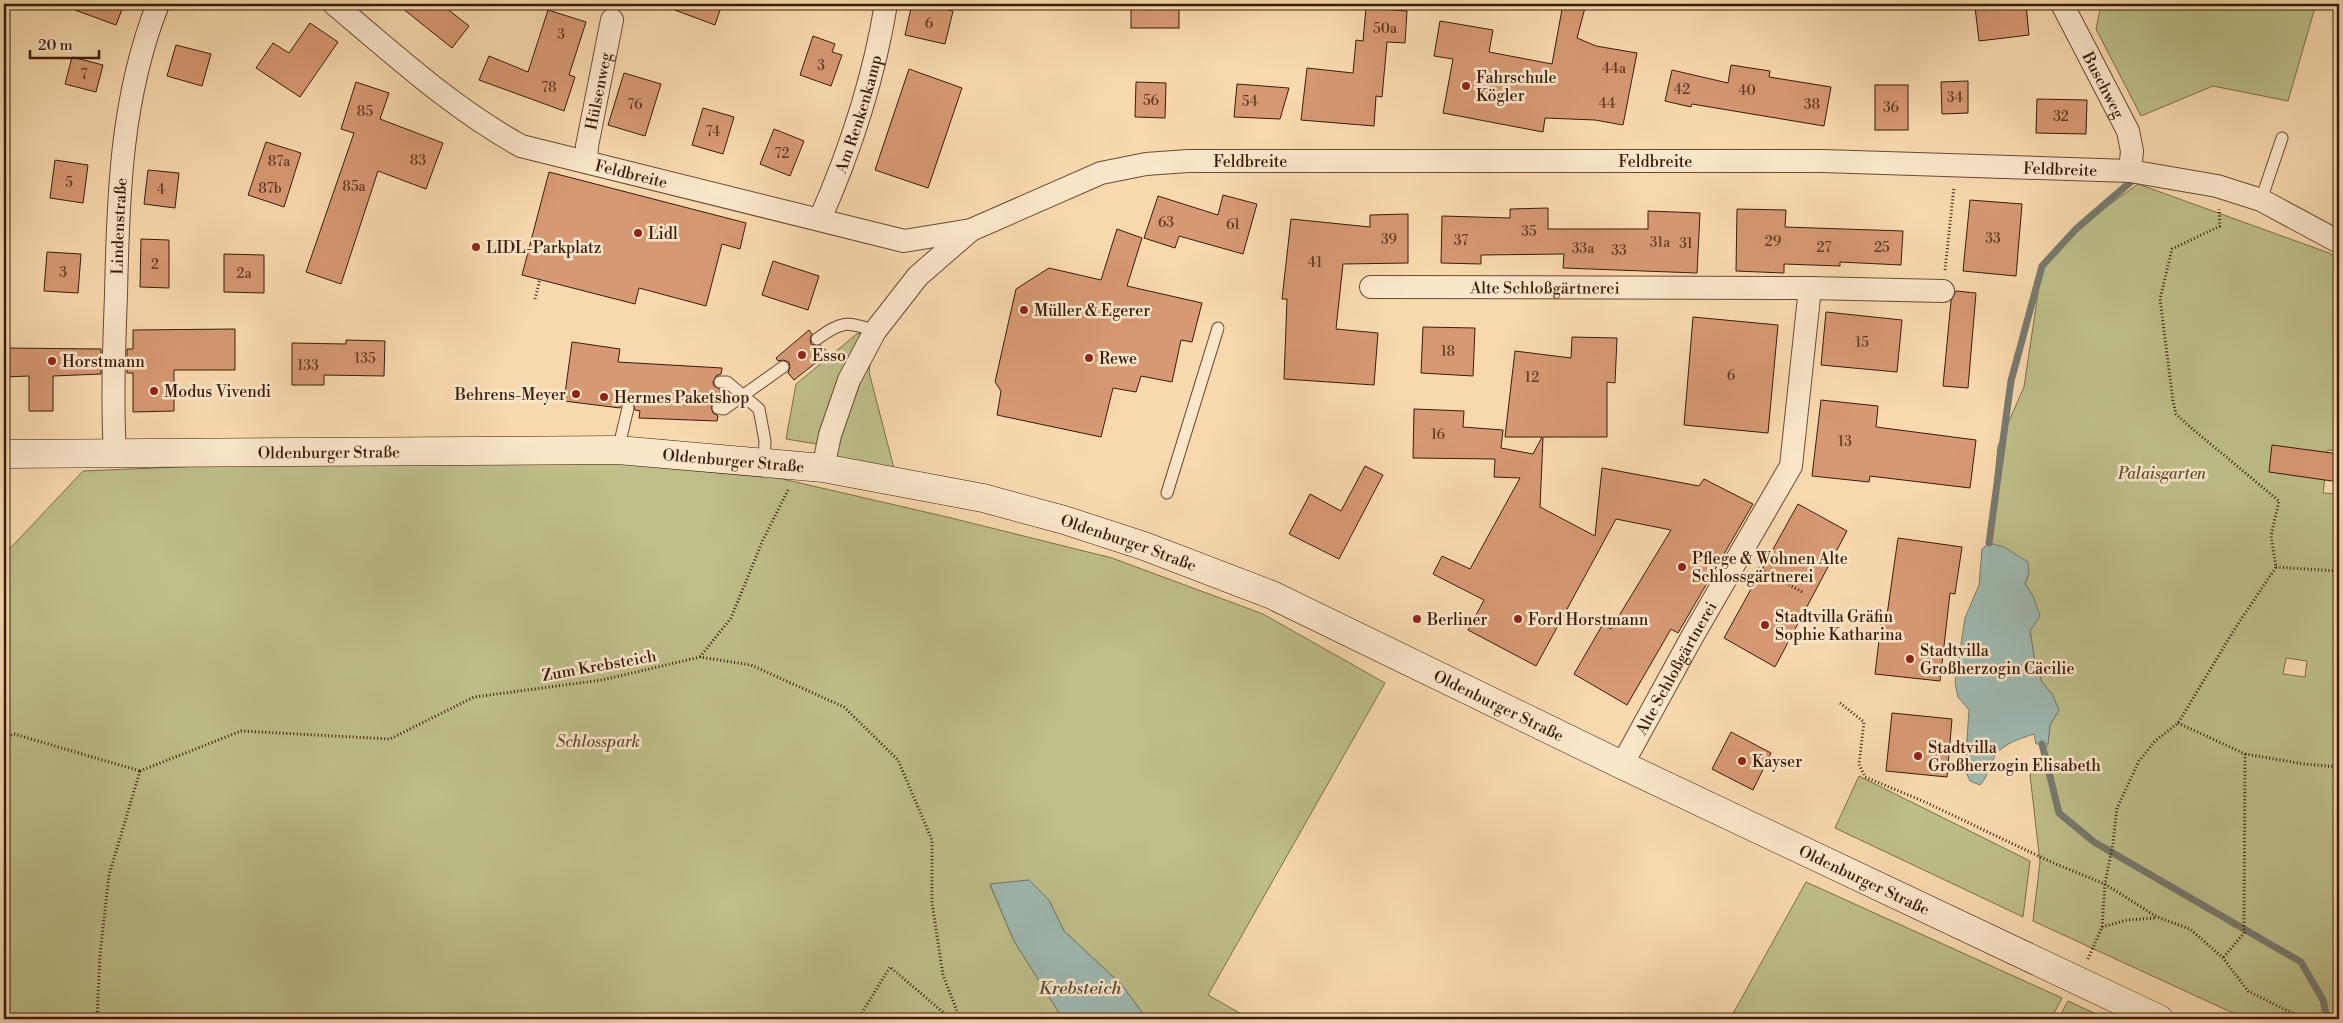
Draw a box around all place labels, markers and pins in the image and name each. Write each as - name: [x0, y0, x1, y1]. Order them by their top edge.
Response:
- place label: Fahrschule Kögler: [1476, 68, 1556, 106]
- marker: Fahrschule Kögler: [1460, 80, 1472, 92]
- place label: Lidl: [648, 224, 678, 244]
- marker: Lidl: [632, 227, 644, 239]
- place label: LIDL-Parkplatz: [486, 238, 601, 258]
- marker: LIDL-Parkplatz: [470, 241, 482, 253]
- place label: Müller & Egerer: [1034, 301, 1150, 321]
- marker: Müller & Egerer: [1018, 304, 1030, 316]
- place label: Esso: [812, 346, 846, 366]
- marker: Esso: [796, 349, 808, 361]
- place label: Rewe: [1099, 349, 1137, 369]
- place label: Horstmann: [62, 352, 145, 372]
- marker: Rewe: [1083, 352, 1095, 364]
- marker: Horstmann: [46, 355, 58, 367]
- place label: Modus Vivendi: [164, 382, 271, 402]
- marker: Modus Vivendi: [148, 385, 160, 397]
- place label: Behrens-Meyer: [454, 385, 566, 405]
- marker: Behrens-Meyer: [570, 388, 582, 400]
- place label: Hermes Paketshop: [614, 388, 750, 408]
- marker: Hermes Paketshop: [598, 391, 610, 403]
- place label: Pflege & Wohnen Alte Schlossgärtnerei: [1692, 549, 1848, 587]
- marker: Pflege & Wohnen Alte Schlossgärtnerei: [1676, 561, 1688, 573]
- place label: Stadtvilla Gräfin Sophie Katharina: [1775, 607, 1904, 645]
- place label: Berliner: [1426, 610, 1488, 630]
- place label: Ford Horstmann: [1528, 610, 1649, 630]
- marker: Berliner: [1411, 613, 1423, 625]
- marker: Ford Horstmann: [1512, 613, 1524, 625]
- marker: Stadtvilla Gräfin Sophie Katharina: [1759, 619, 1771, 631]
- place label: Stadtvilla Großherzogin Cäcilie: [1920, 641, 2075, 679]
- marker: Stadtvilla Großherzogin Cäcilie: [1904, 653, 1916, 665]
- place label: Stadtvilla Großherzogin Elisabeth: [1928, 738, 2101, 776]
- marker: Stadtvilla Großherzogin Elisabeth: [1912, 750, 1924, 762]
- place label: Kayser: [1752, 752, 1802, 772]
- marker: Kayser: [1736, 755, 1748, 767]

